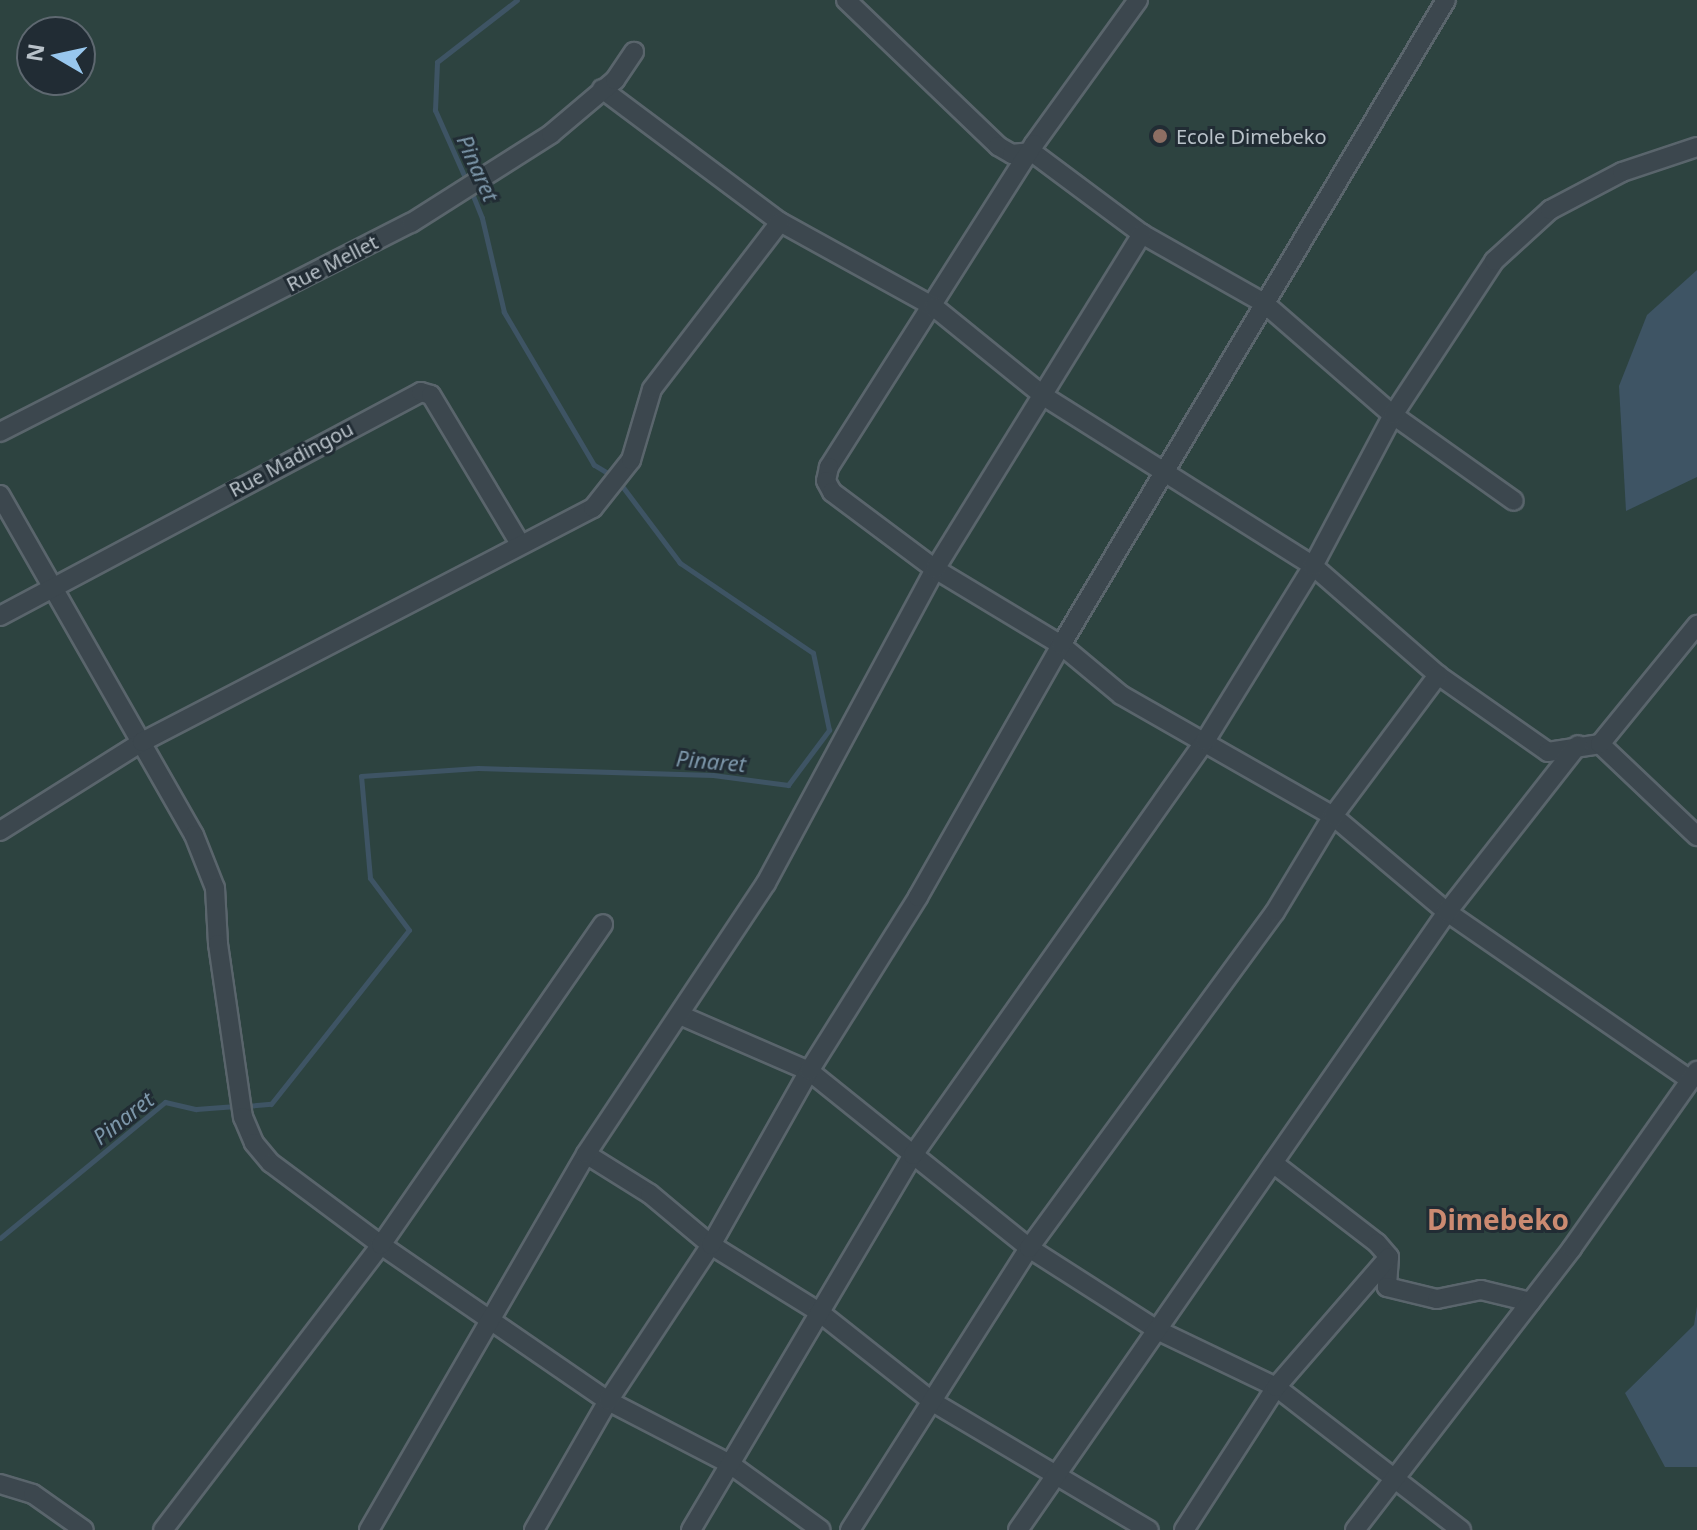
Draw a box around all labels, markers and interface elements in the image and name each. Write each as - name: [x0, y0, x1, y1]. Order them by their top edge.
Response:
- north arrow: [16, 16, 96, 96]
- text: N: [18, 41, 50, 64]
- place label: Ecole Dimebeko: [1176, 124, 1327, 148]
- marker: Ecole Dimebeko: [1151, 127, 1169, 145]
- water label: Pinaret: [452, 131, 504, 205]
- street label: Rue Mellet: [282, 230, 382, 296]
- street label: Rue Madingou: [225, 416, 357, 502]
- water label: Pinaret: [675, 745, 747, 777]
- water label: Pinaret: [87, 1086, 159, 1150]
- district label: Dimebeko: [1427, 1202, 1569, 1236]

